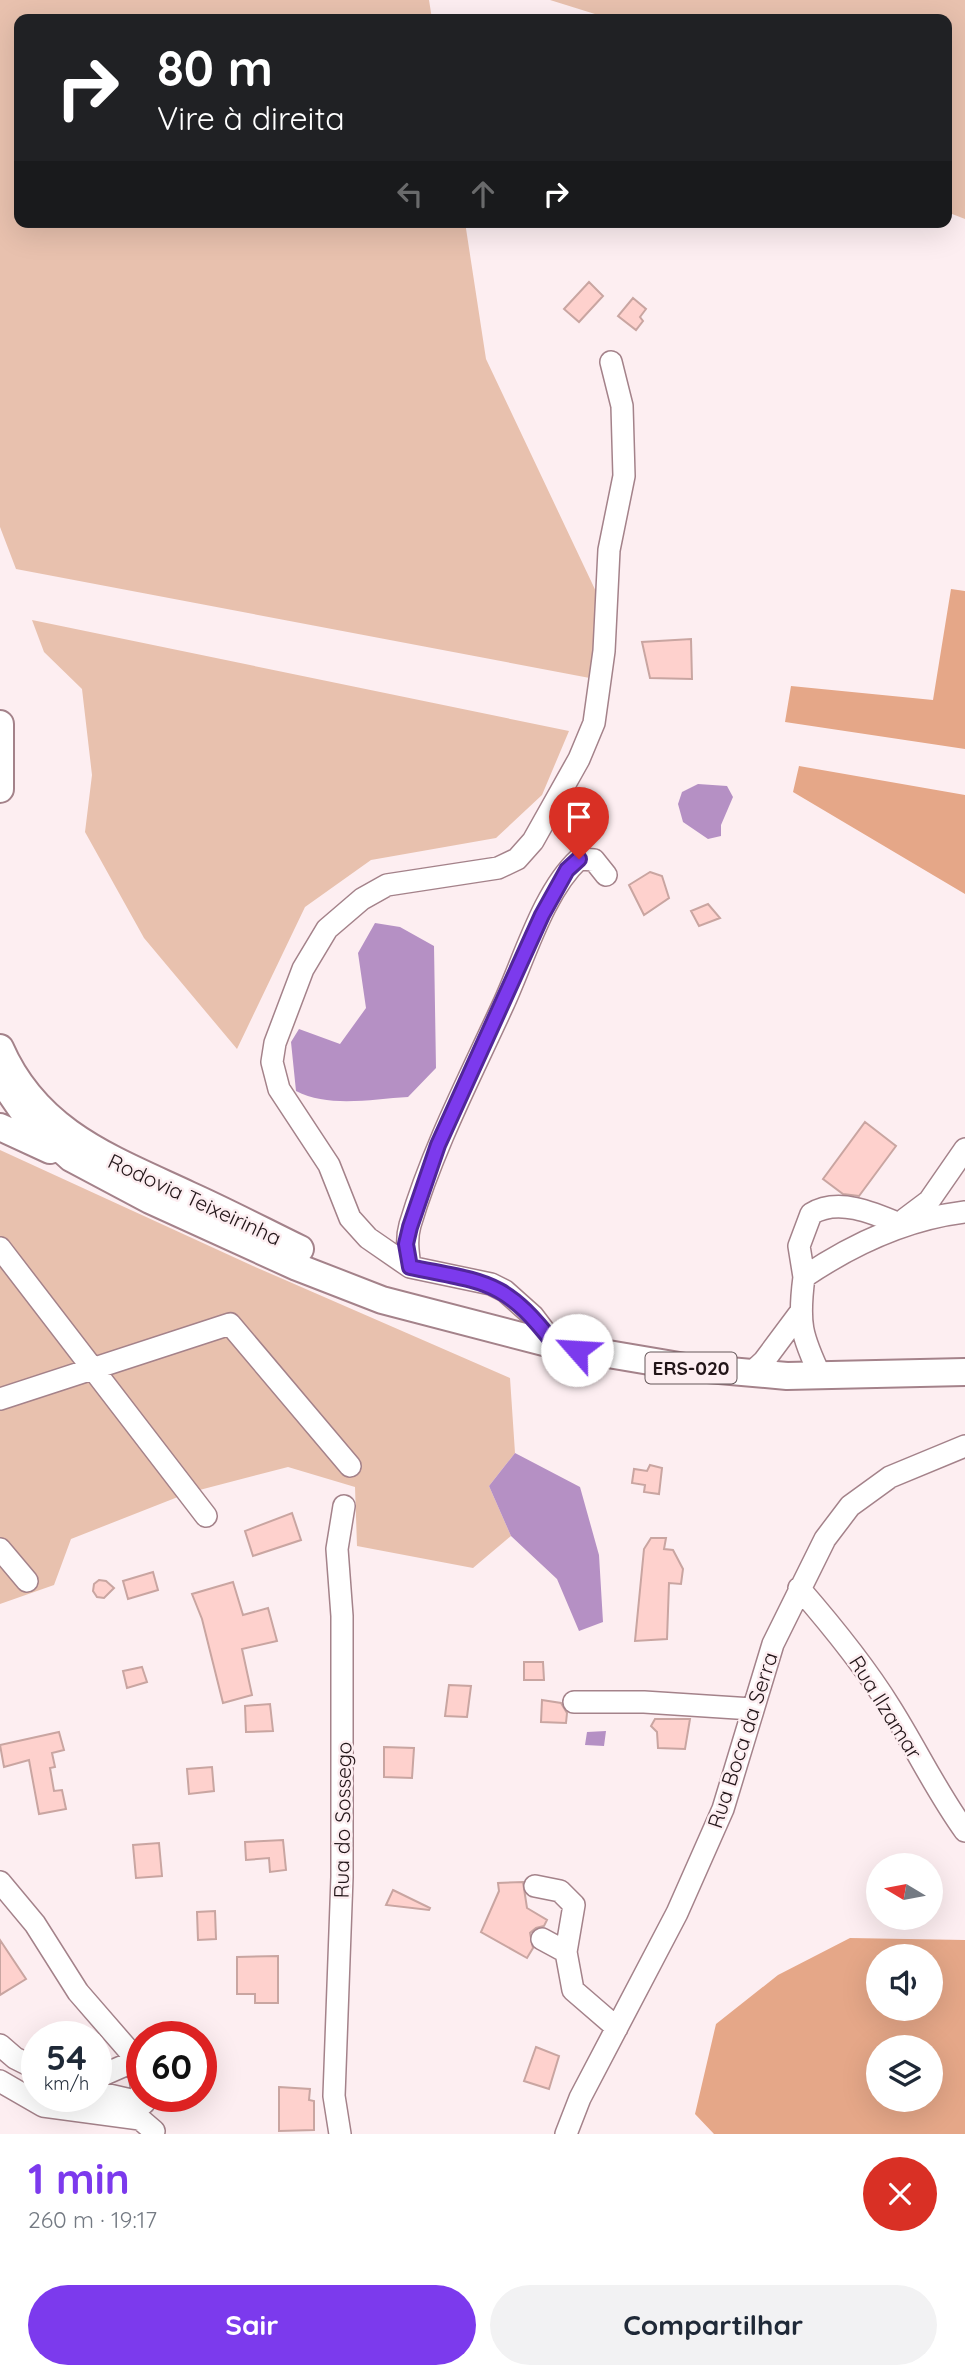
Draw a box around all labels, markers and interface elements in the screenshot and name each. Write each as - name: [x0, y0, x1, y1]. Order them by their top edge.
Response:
- text: 80 m: [157, 37, 273, 98]
- icon: right: [42, 42, 133, 133]
- text: Vire à direita: [157, 98, 345, 138]
- icon: left: [391, 175, 429, 213]
- icon: ahead: [464, 175, 502, 213]
- icon: right: [537, 175, 575, 213]
- pin: [549, 787, 609, 859]
- icon: arrive: [560, 798, 598, 836]
- street label: Rodovia Teixeirinha: [104, 1147, 286, 1251]
- position arrow: [540, 1313, 614, 1387]
- road number: ERS-020: [646, 1352, 736, 1384]
- street label: Rua Boca da Serra: [701, 1649, 783, 1831]
- street label: Rua Ilzamar: [844, 1650, 928, 1764]
- street label: Rua do Sossego: [328, 1741, 356, 1899]
- north arrow: [866, 1853, 943, 1930]
- map controls: [866, 1853, 943, 2112]
- button: sound: [866, 1944, 943, 2021]
- speed limit sign: 60: [126, 2021, 217, 2112]
- text: 54: [46, 2035, 87, 2079]
- button: layers: [866, 2035, 943, 2112]
- text: km/h: [44, 2072, 89, 2095]
- text: 1 min: [28, 2152, 130, 2205]
- button: close: [863, 2157, 937, 2231]
- text: 260 m · 19:17: [28, 2205, 157, 2234]
- button: Sair: [28, 2285, 476, 2365]
- button: Compartilhar: [490, 2285, 937, 2365]

